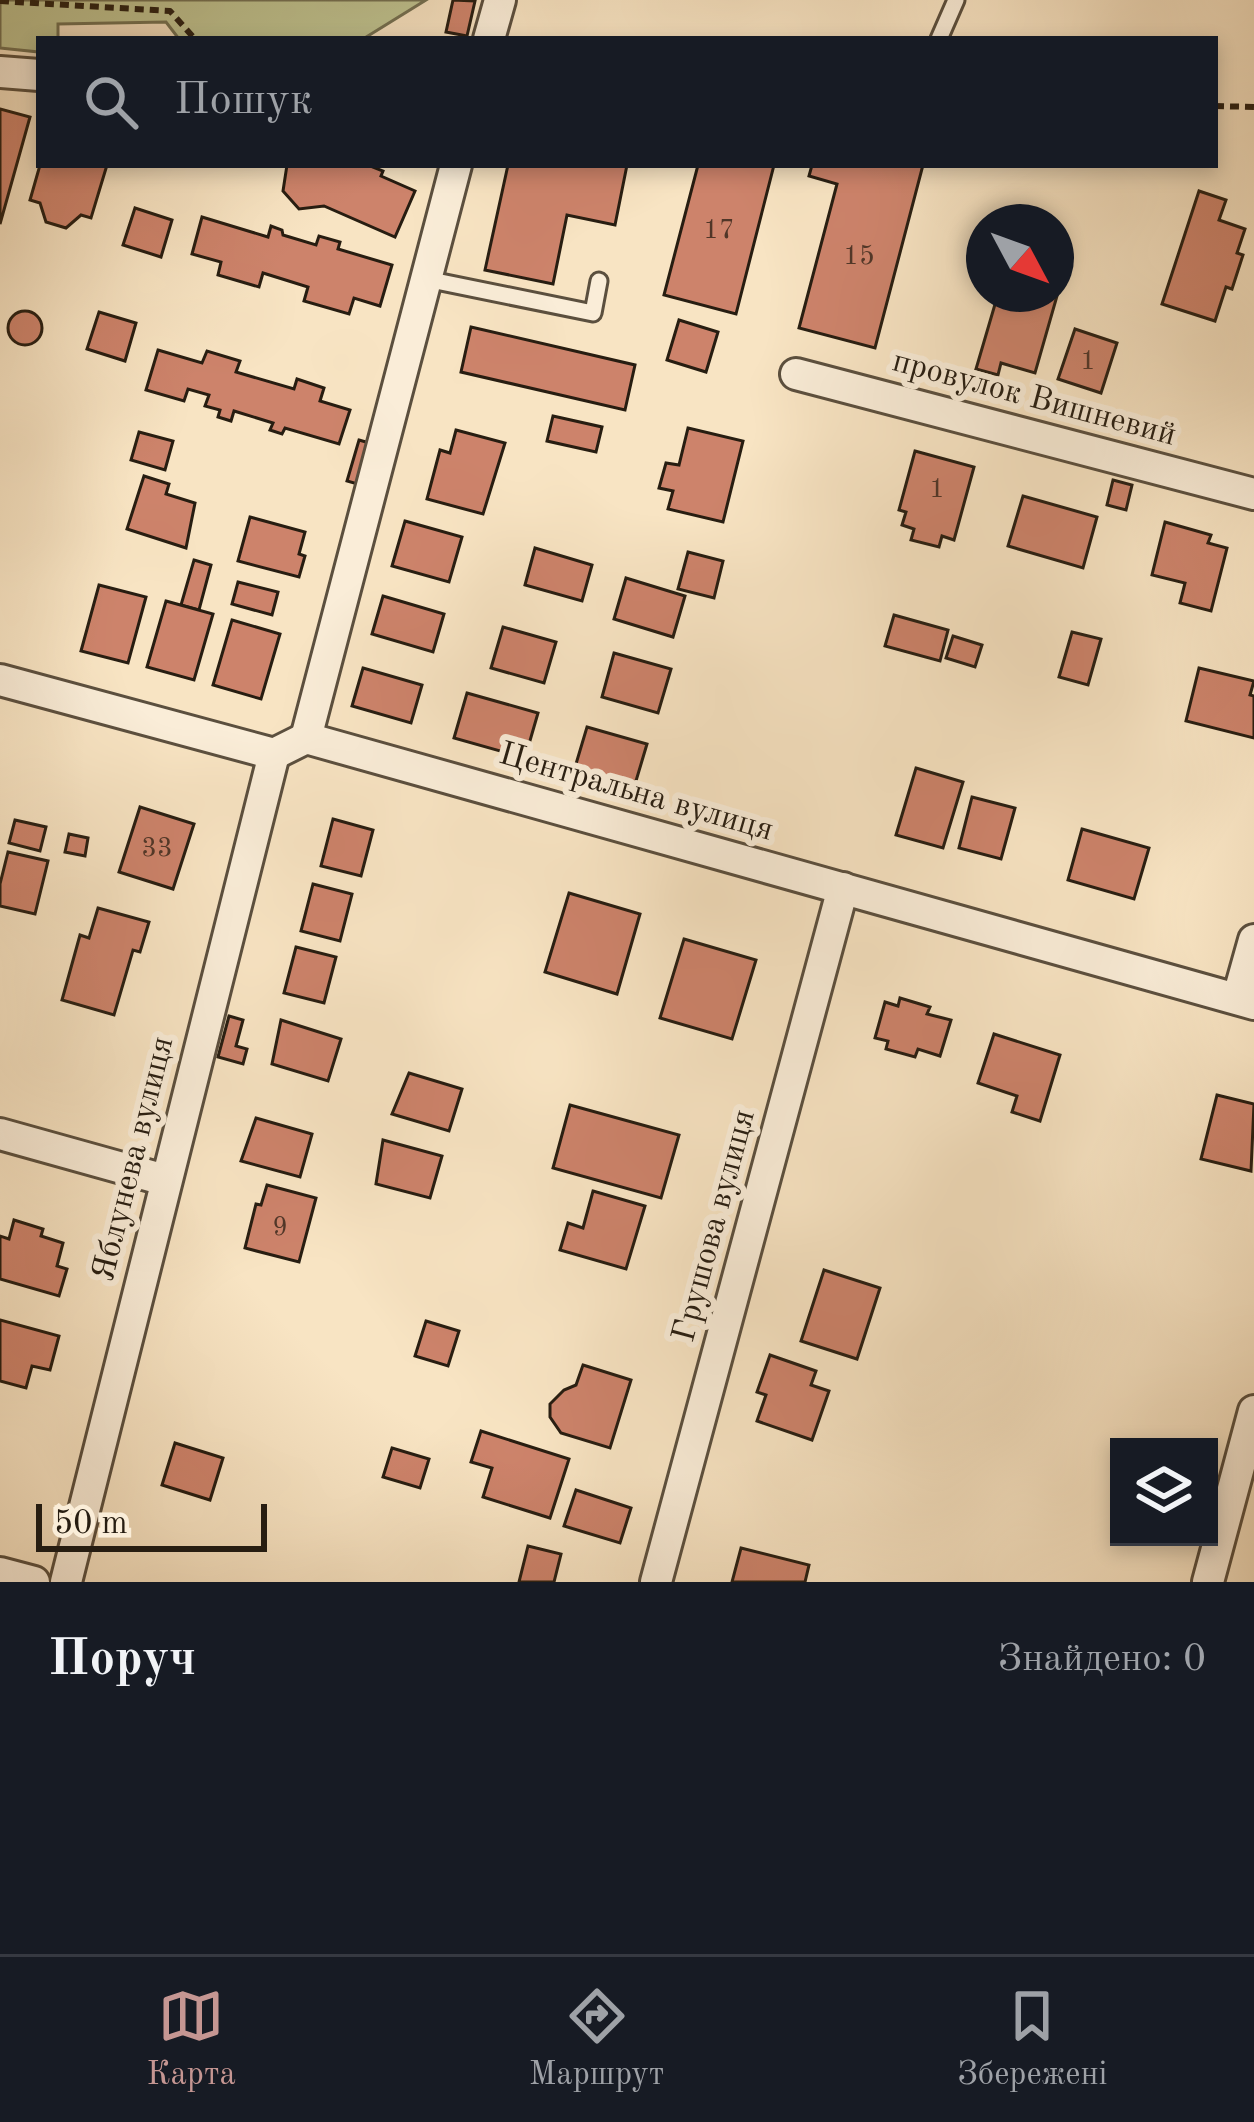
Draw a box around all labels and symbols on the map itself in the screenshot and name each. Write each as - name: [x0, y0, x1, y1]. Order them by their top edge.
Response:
- north arrow: [966, 204, 1074, 312]
- house number: 17: [703, 217, 735, 244]
- house number: 15: [843, 243, 875, 270]
- street label: провулок Вишневий: [889, 345, 1179, 453]
- house number: 1: [1080, 348, 1096, 375]
- house number: 1: [929, 476, 945, 503]
- street label: Центральна вулиця: [495, 738, 777, 848]
- house number: 33: [141, 835, 173, 862]
- street label: Яблунева вулиця: [88, 1033, 180, 1285]
- street label: Грушова вулиця: [668, 1106, 762, 1346]
- house number: 9: [272, 1214, 288, 1241]
- scale bar: [36, 1498, 267, 1551]

